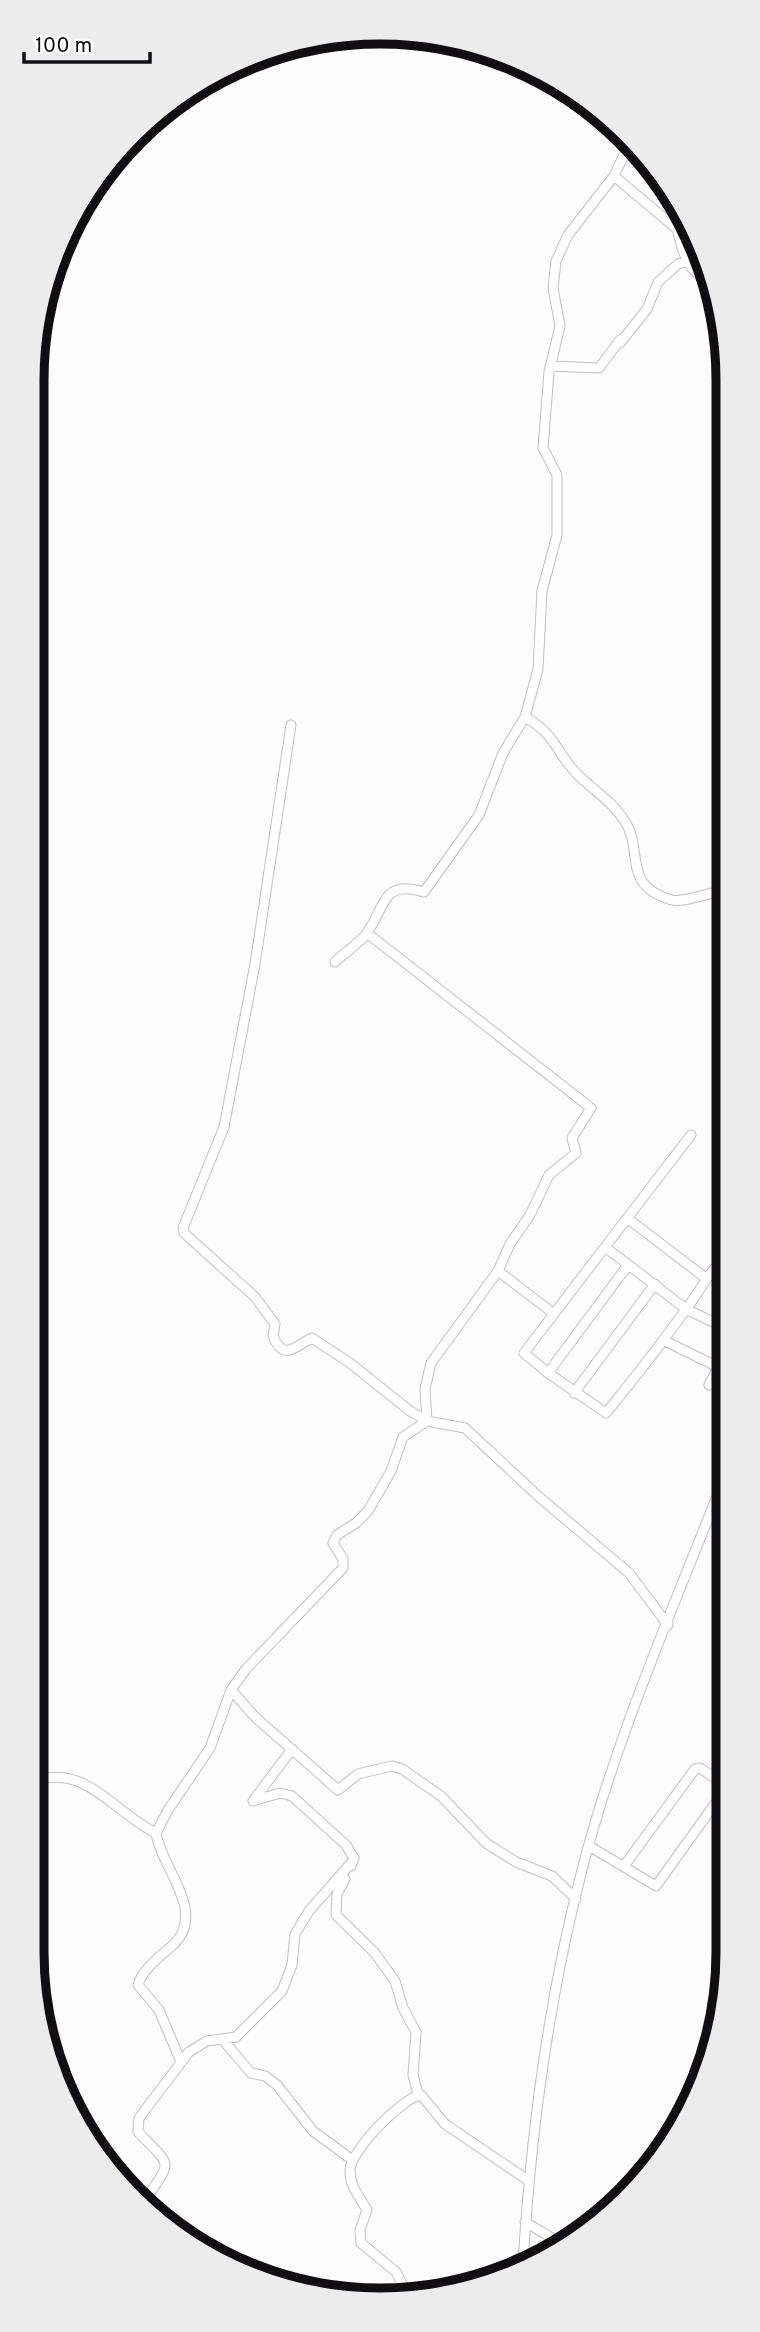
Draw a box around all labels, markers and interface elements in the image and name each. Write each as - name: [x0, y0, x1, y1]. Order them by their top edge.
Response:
- scale bar: [24, 21, 150, 65]
- text: 100 m: [35, 33, 92, 60]

